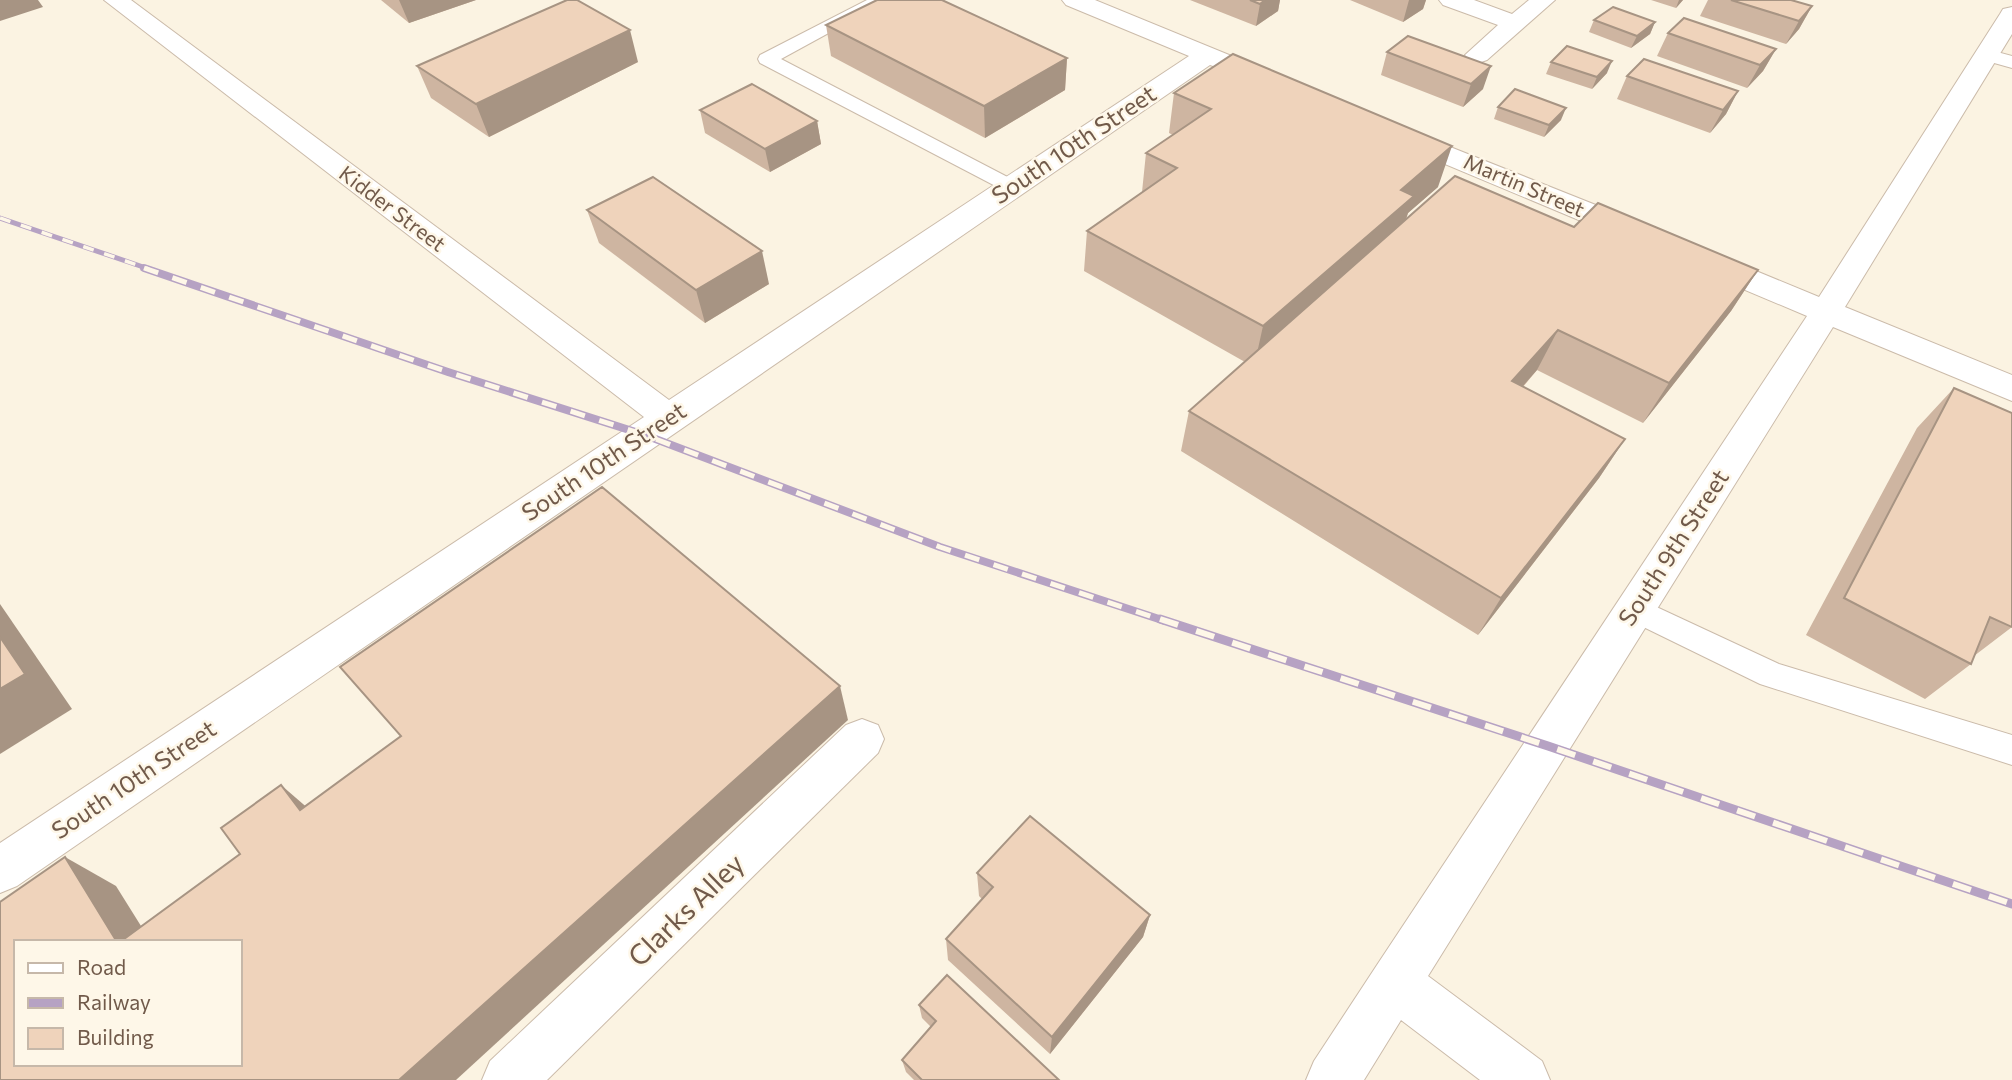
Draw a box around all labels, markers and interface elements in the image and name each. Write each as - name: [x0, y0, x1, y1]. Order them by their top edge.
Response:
- street label: South 10th Street: [985, 78, 1161, 209]
- street label: Martin Street: [1460, 148, 1589, 221]
- street label: Kidder Street: [335, 160, 451, 256]
- street label: South 10th Street: [515, 395, 691, 526]
- street label: South 9th Street: [1611, 463, 1734, 631]
- street label: South 10th Street: [45, 713, 221, 844]
- street label: Clarks Alley: [620, 846, 750, 973]
- legend: [14, 940, 242, 1066]
- text: Road: [77, 954, 126, 979]
- text: Railway: [77, 989, 151, 1014]
- text: Building: [77, 1024, 154, 1049]

